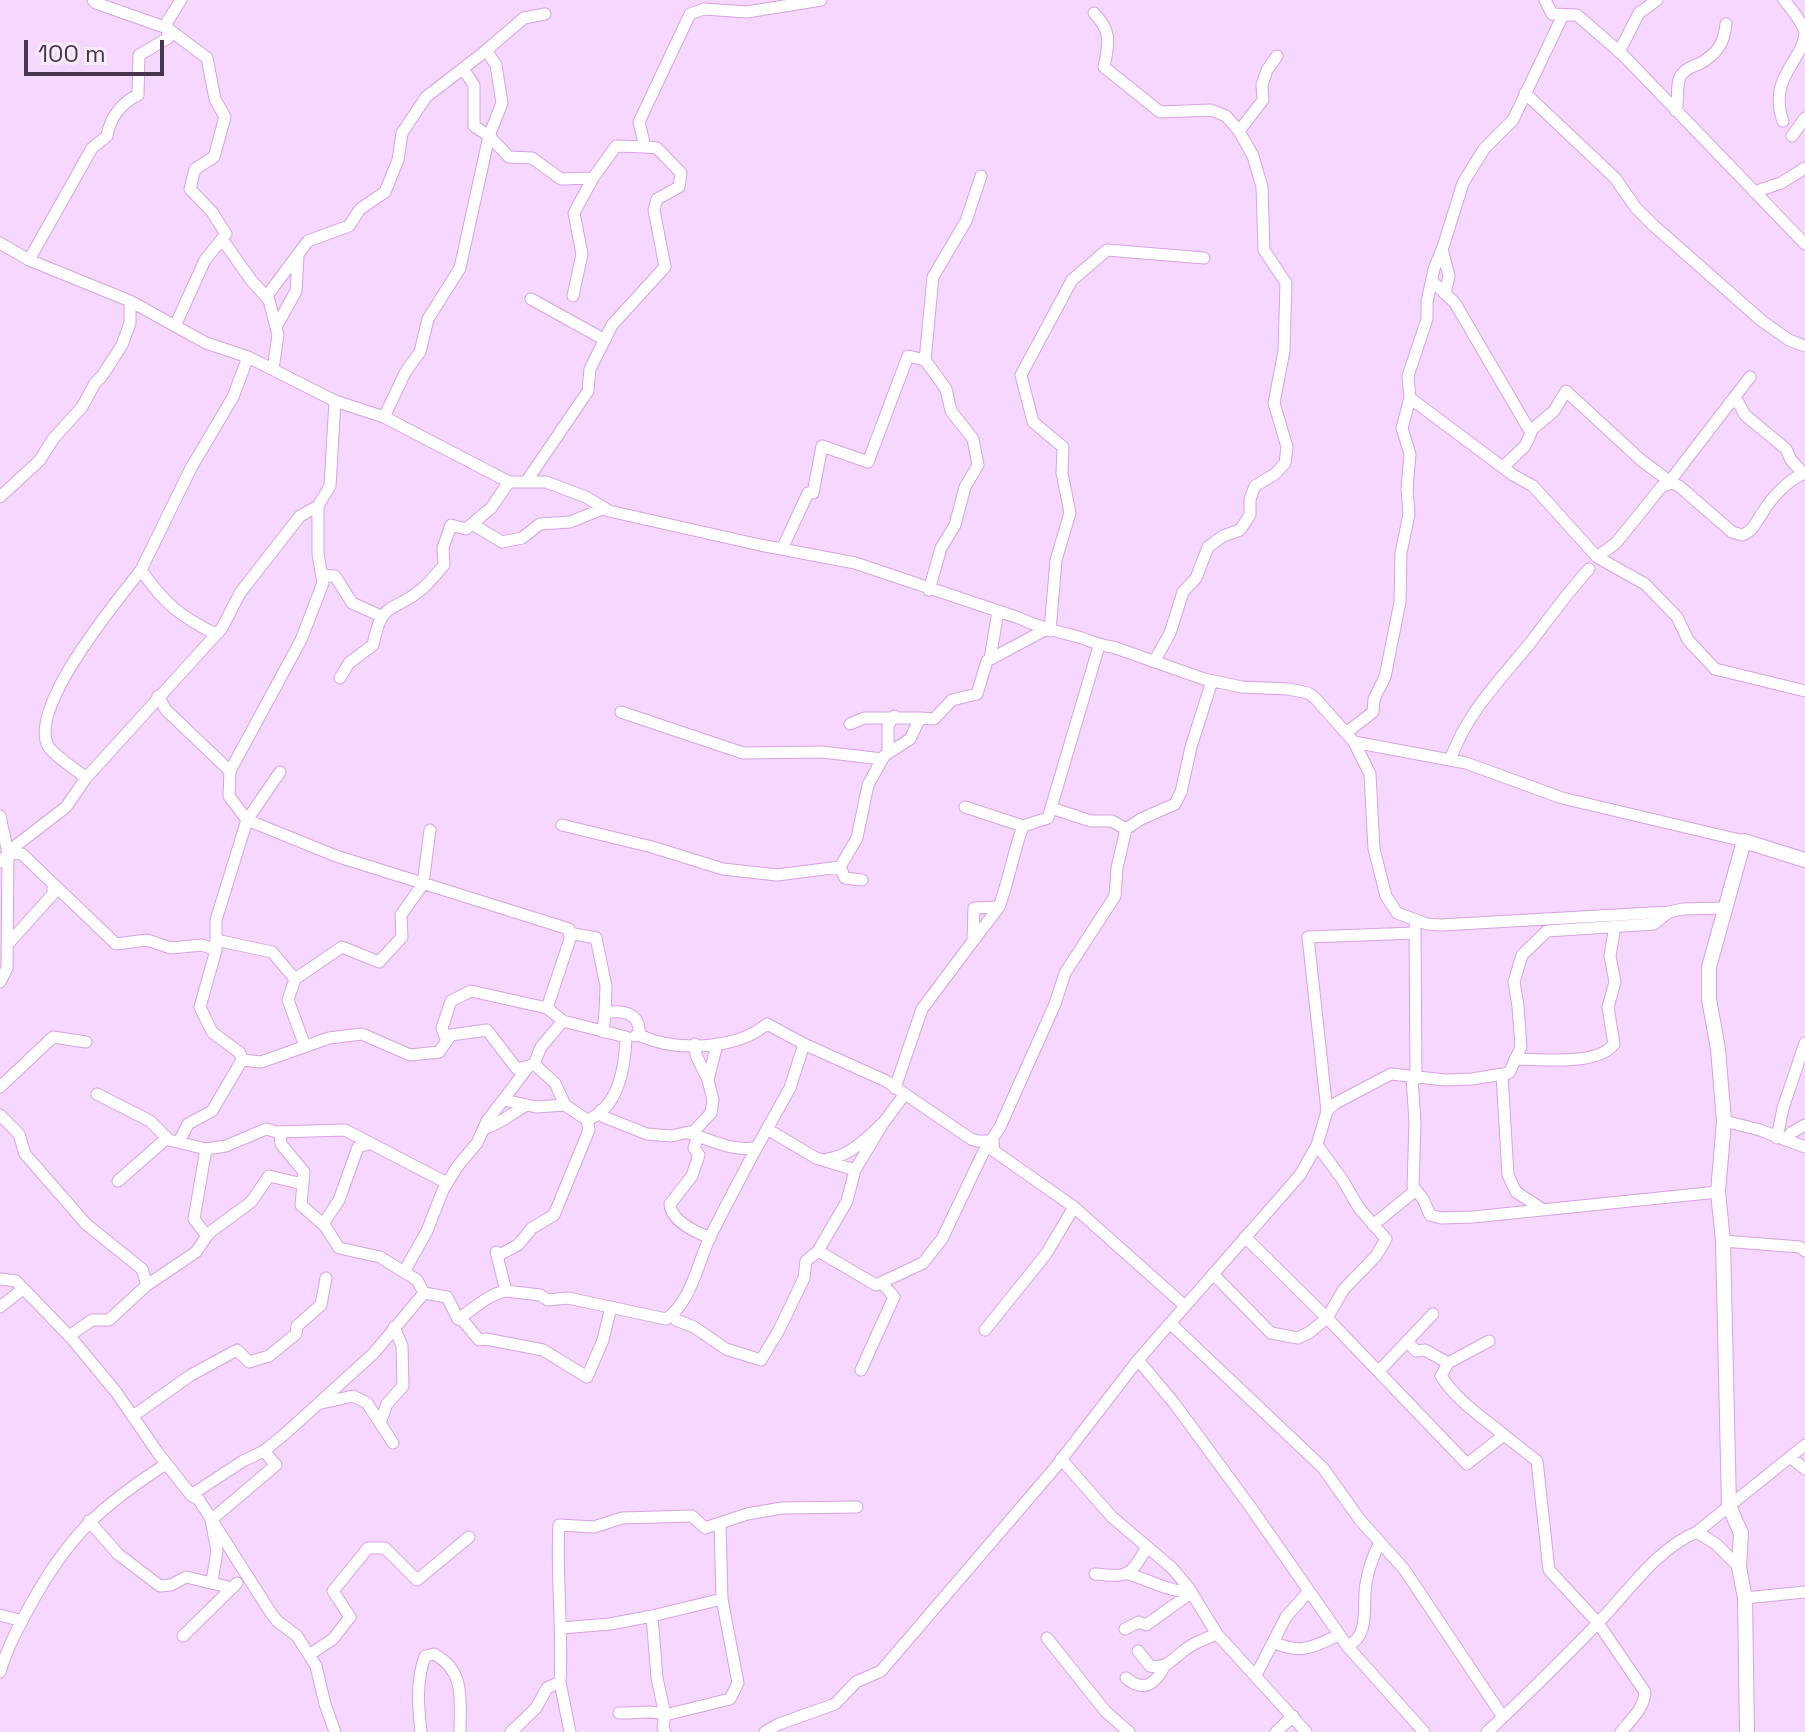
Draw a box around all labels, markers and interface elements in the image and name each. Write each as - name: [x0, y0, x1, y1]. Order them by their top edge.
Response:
- scale bar: [28, 24, 168, 74]
- text: 100 m: [38, 38, 106, 69]

